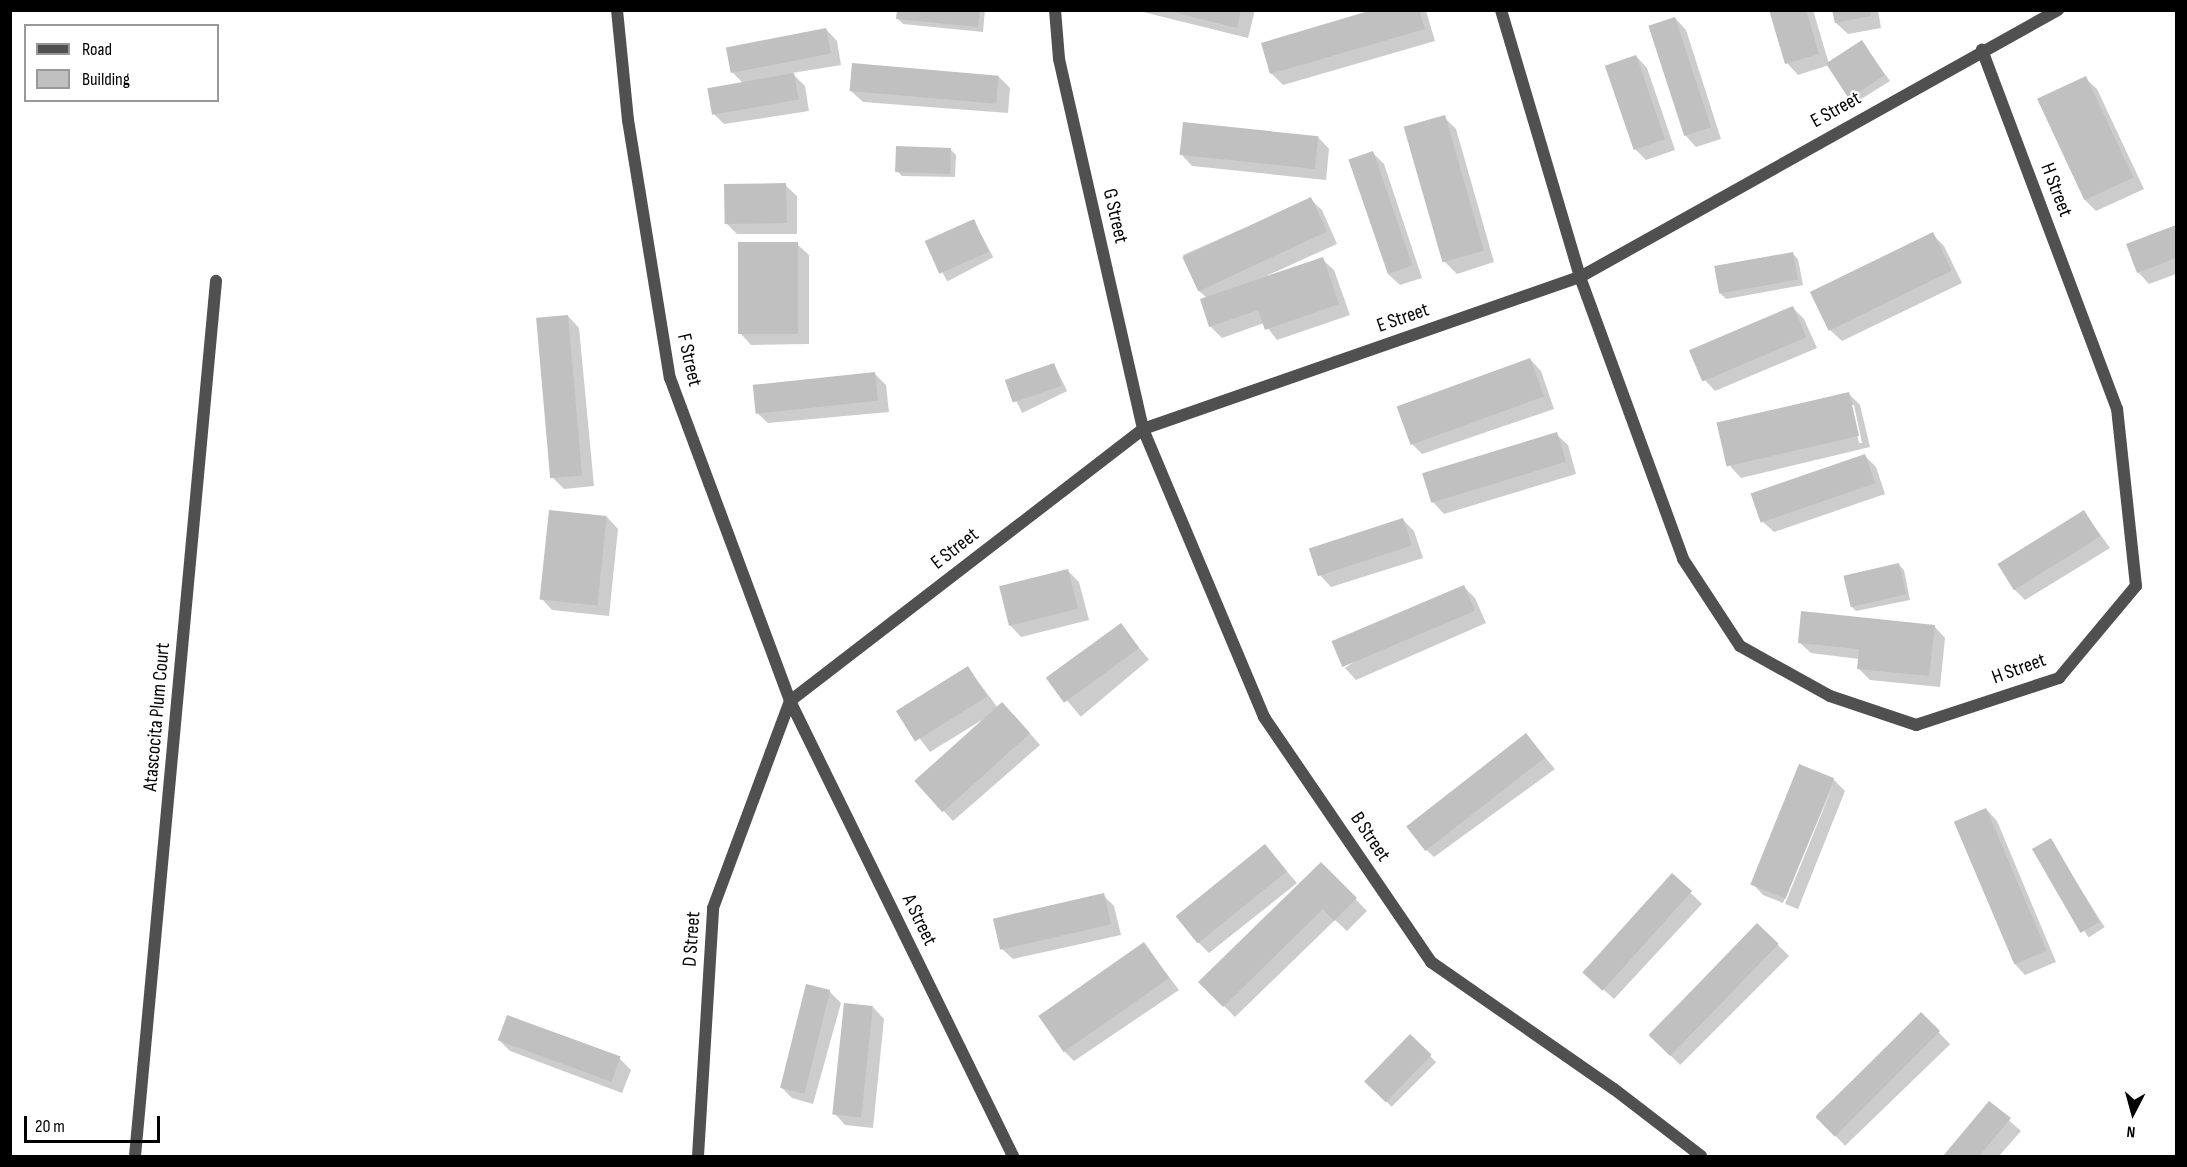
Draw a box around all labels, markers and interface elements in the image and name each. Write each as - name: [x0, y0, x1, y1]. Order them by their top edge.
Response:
- legend: [24, 24, 219, 102]
- text: Road: [82, 39, 112, 60]
- text: Building: [82, 69, 130, 90]
- street label: E Street: [1807, 87, 1865, 133]
- street label: H Street: [2035, 160, 2077, 220]
- street label: G Street: [1097, 186, 1133, 246]
- street label: E Street: [1374, 298, 1432, 338]
- street label: F Street: [671, 331, 707, 389]
- street label: E Street: [926, 523, 984, 575]
- street label: Atascocita Plum Court: [139, 642, 175, 792]
- street label: H Street: [1989, 648, 2049, 690]
- street label: B Street: [1345, 808, 1395, 866]
- street label: A Street: [896, 890, 942, 950]
- street label: D Street: [678, 911, 706, 967]
- north arrow: [2103, 1083, 2163, 1143]
- scale bar: [27, 1104, 164, 1142]
- text: 20 m: [35, 1116, 65, 1137]
- text: N: [2126, 1122, 2136, 1141]

